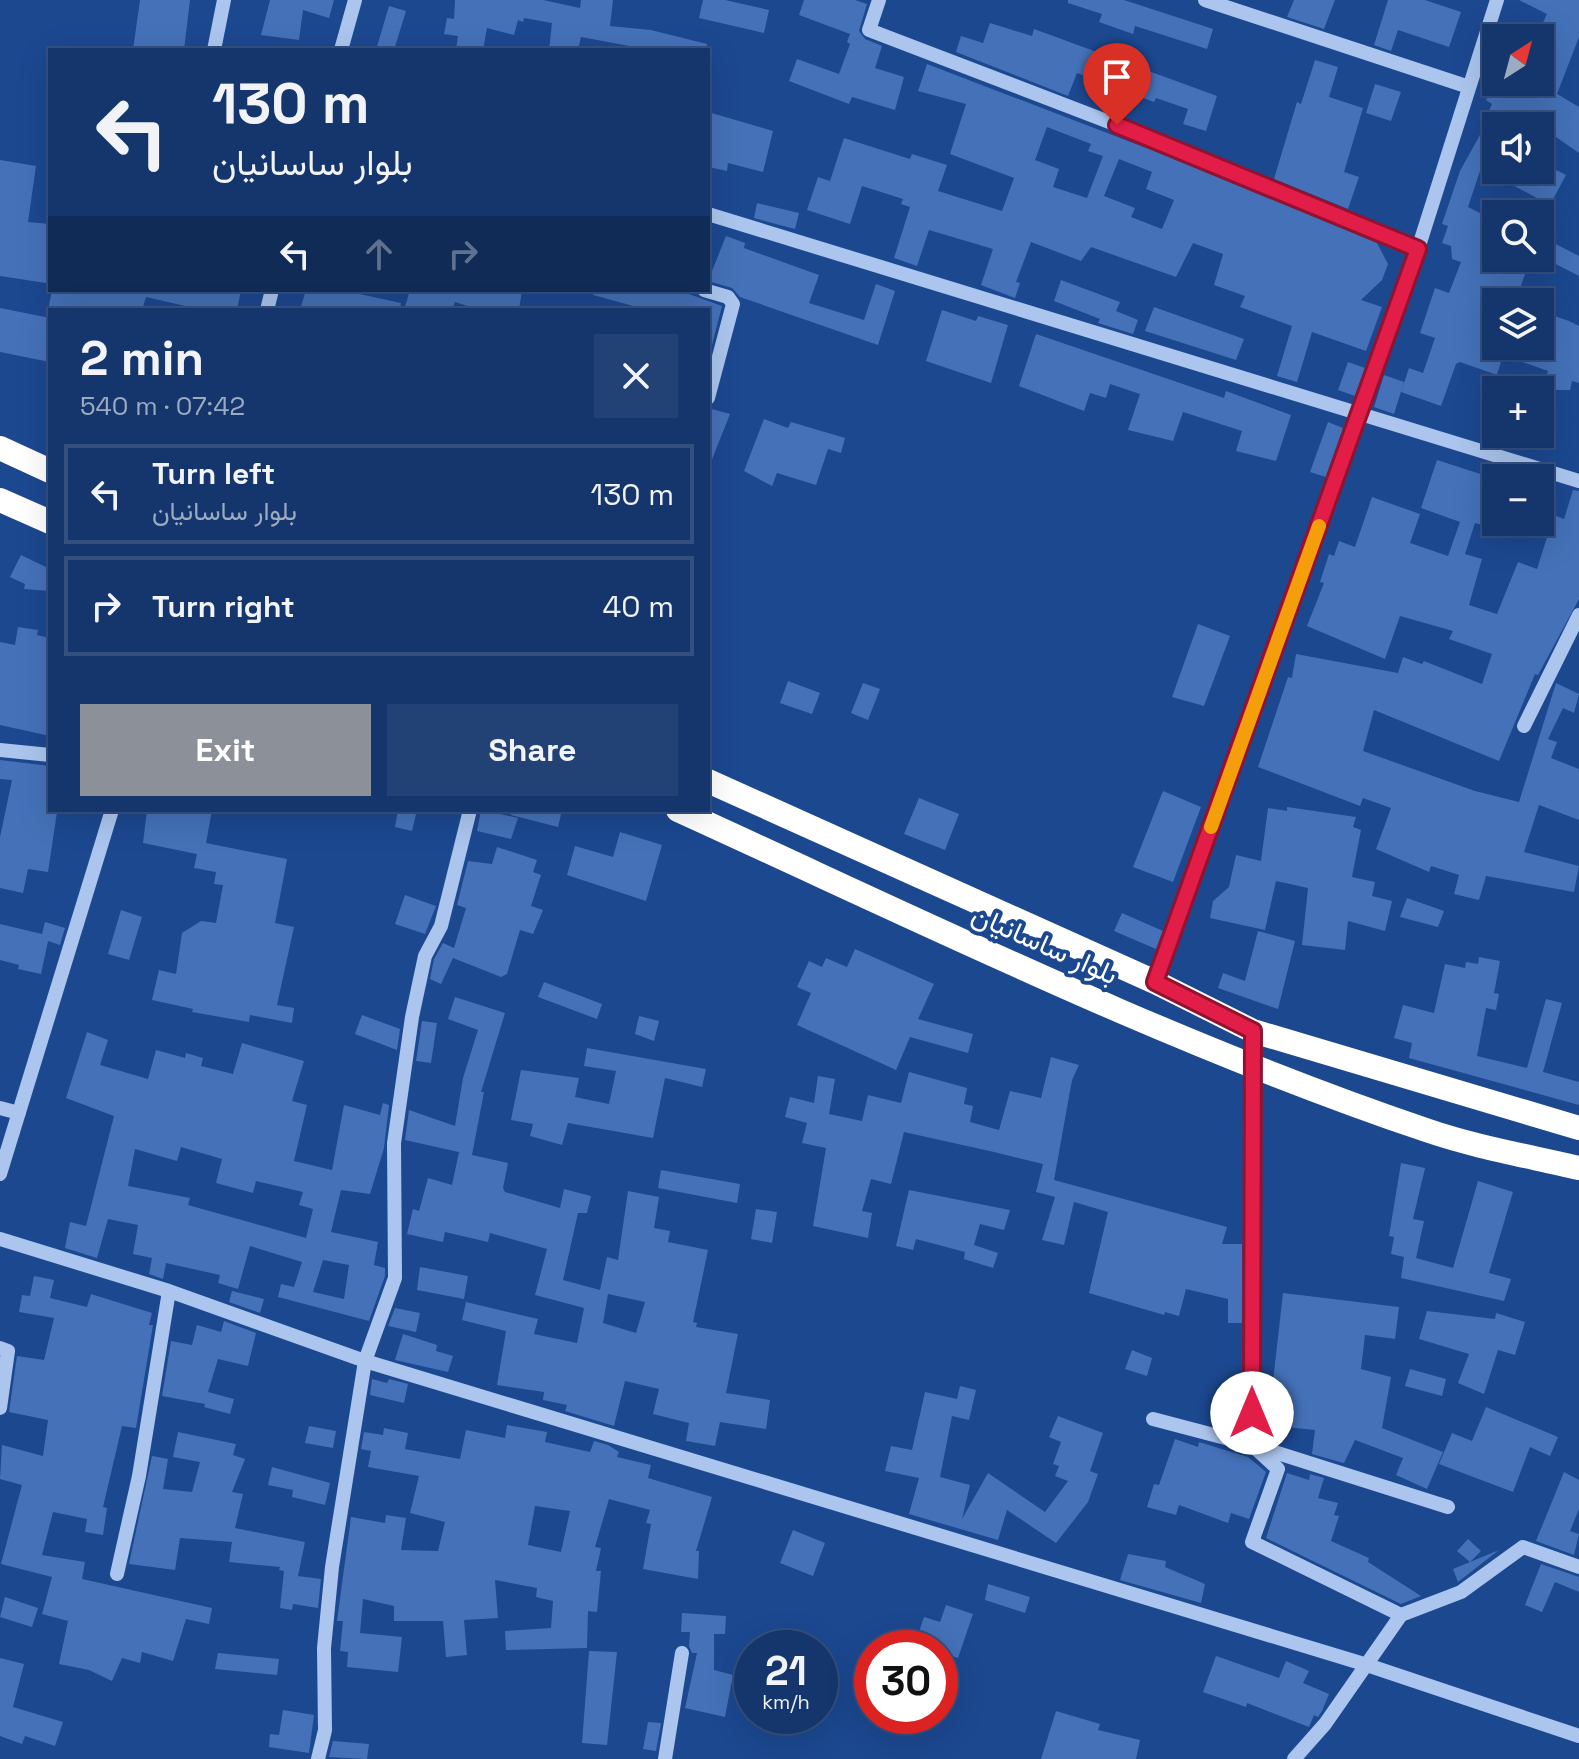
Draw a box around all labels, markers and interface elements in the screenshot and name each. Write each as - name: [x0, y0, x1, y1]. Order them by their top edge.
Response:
- north arrow: [1482, 24, 1554, 96]
- map controls: [1482, 24, 1554, 536]
- pin: [1083, 43, 1151, 125]
- icon: arrive: [1095, 55, 1139, 99]
- text: 130 m: [212, 68, 370, 139]
- icon: left: [80, 80, 184, 184]
- button: sound: [1482, 112, 1554, 184]
- text: بلوار ساسانیان: [212, 140, 413, 186]
- button: search: [1482, 200, 1554, 272]
- icon: left: [273, 232, 317, 276]
- icon: ahead: [357, 232, 401, 276]
- icon: right: [441, 232, 485, 276]
- button: layers: [1482, 288, 1554, 360]
- text: 2 min: [80, 328, 204, 389]
- button: close: [594, 334, 678, 418]
- button: +: [1482, 376, 1554, 448]
- text: 540 m · 07:42: [80, 389, 245, 423]
- text: Turn left: [152, 454, 275, 493]
- button: −: [1482, 464, 1554, 536]
- icon: left: [84, 472, 128, 516]
- text: 130 m: [591, 475, 674, 514]
- text: بلوار ساسانیان: [152, 494, 297, 528]
- icon: right: [84, 584, 128, 628]
- text: Turn right: [152, 587, 295, 626]
- text: 40 m: [603, 587, 674, 626]
- button: Exit: [80, 704, 371, 796]
- button: Share: [387, 704, 678, 796]
- street label: بلوار ساسانیان: [966, 896, 1124, 992]
- position arrow: [1210, 1371, 1294, 1455]
- speed limit sign: 30: [854, 1630, 958, 1734]
- text: 21: [765, 1646, 807, 1697]
- text: km/h: [762, 1689, 810, 1715]

